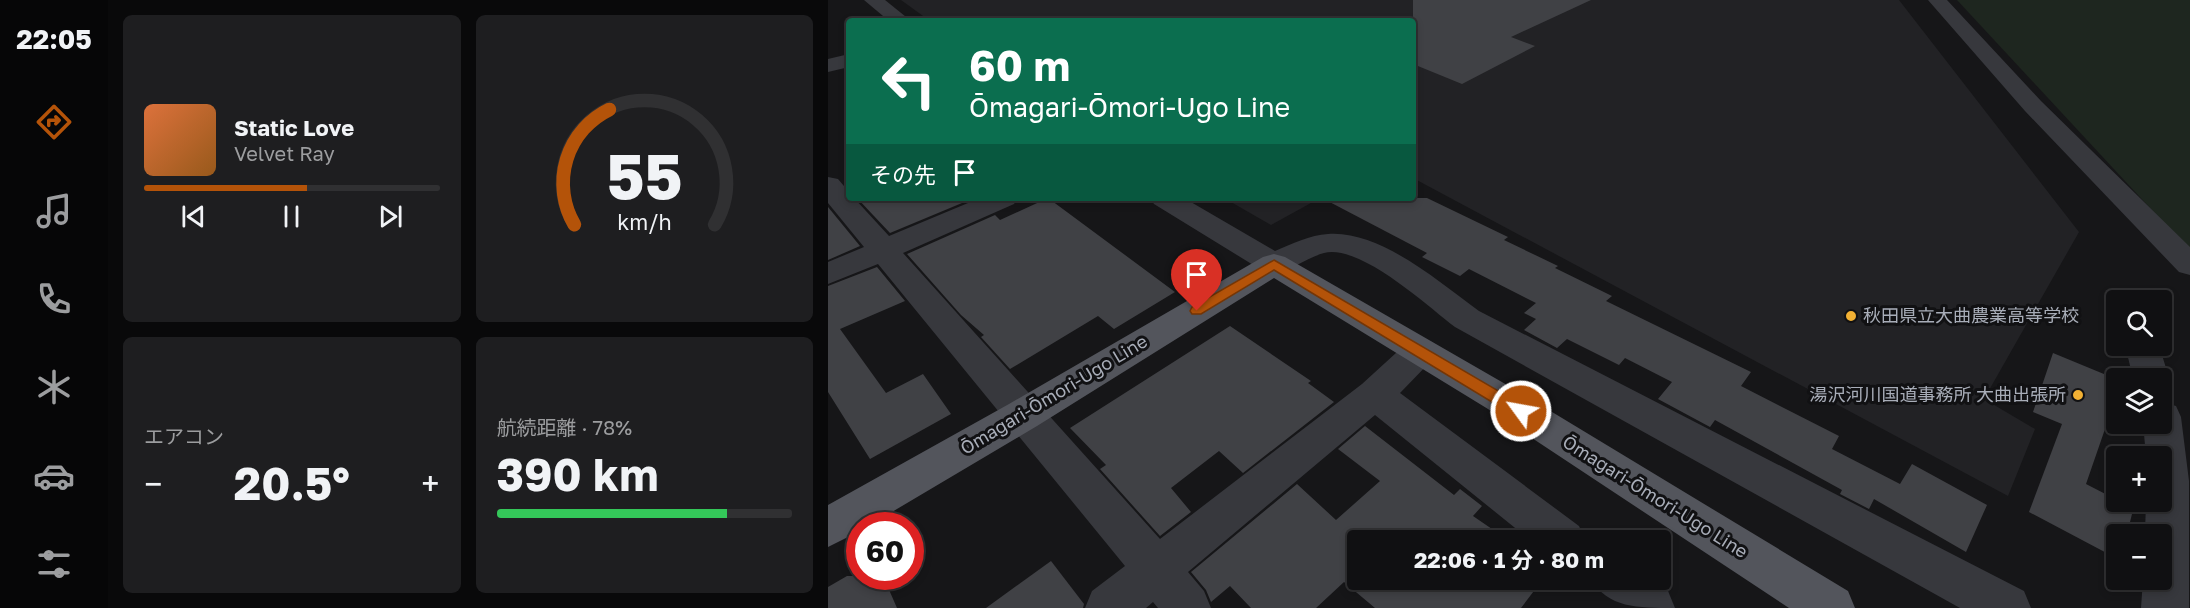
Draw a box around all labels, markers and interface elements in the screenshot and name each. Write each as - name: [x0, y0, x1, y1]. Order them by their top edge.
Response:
- text: 22:05: [16, 23, 92, 55]
- text: 60 m: [969, 40, 1070, 90]
- icon: left: [870, 42, 948, 120]
- text: Ōmagari-Ōmori-Ugo Line: [969, 91, 1290, 123]
- icon: directions: [33, 101, 75, 143]
- text: Static Love: [234, 114, 354, 141]
- text: 55: [606, 139, 682, 214]
- text: Velvet Ray: [234, 141, 335, 165]
- icon: arrive: [948, 156, 981, 189]
- text: その先: [870, 161, 936, 188]
- icon: music: [33, 190, 75, 232]
- icon: previous: [177, 200, 210, 233]
- icon: pause: [275, 200, 308, 233]
- icon: next: [374, 200, 407, 233]
- text: km/h: [617, 210, 672, 236]
- pin: [1171, 249, 1222, 311]
- icon: arrive: [1180, 258, 1213, 291]
- icon: phone: [33, 278, 75, 320]
- map controls: [2106, 290, 2172, 590]
- button: search: [2106, 290, 2172, 356]
- place label: 秋田県立大曲農業高等学校: [1863, 304, 2079, 326]
- marker: 秋田県立大曲農業高等学校: [1844, 309, 1858, 323]
- street label: Ōmagari-Ōmori-Ugo Line: [956, 330, 1151, 459]
- icon: climate: [33, 366, 75, 408]
- button: layers: [2106, 368, 2172, 434]
- position arrow: [1489, 379, 1553, 443]
- place label: 湯沢河川国道事務所 大曲出張所: [1810, 383, 2066, 405]
- marker: 湯沢河川国道事務所 大曲出張所: [2071, 388, 2085, 402]
- text: 航続距離 · 78%: [497, 415, 632, 439]
- text: エアコン: [144, 424, 224, 448]
- street label: Ōmagari-Ōmori-Ugo Line: [1559, 430, 1752, 562]
- button: +: [2106, 446, 2172, 512]
- text: 390 km: [497, 447, 659, 501]
- icon: car: [33, 455, 75, 497]
- text: 20.5°: [234, 456, 350, 510]
- text: −: [144, 464, 162, 503]
- text: +: [421, 464, 439, 503]
- speed limit sign: 60: [846, 512, 924, 590]
- button: −: [2106, 524, 2172, 590]
- icon: filters: [33, 543, 75, 585]
- text: 22:06 · 1 分 · 80 m: [1414, 546, 1604, 573]

